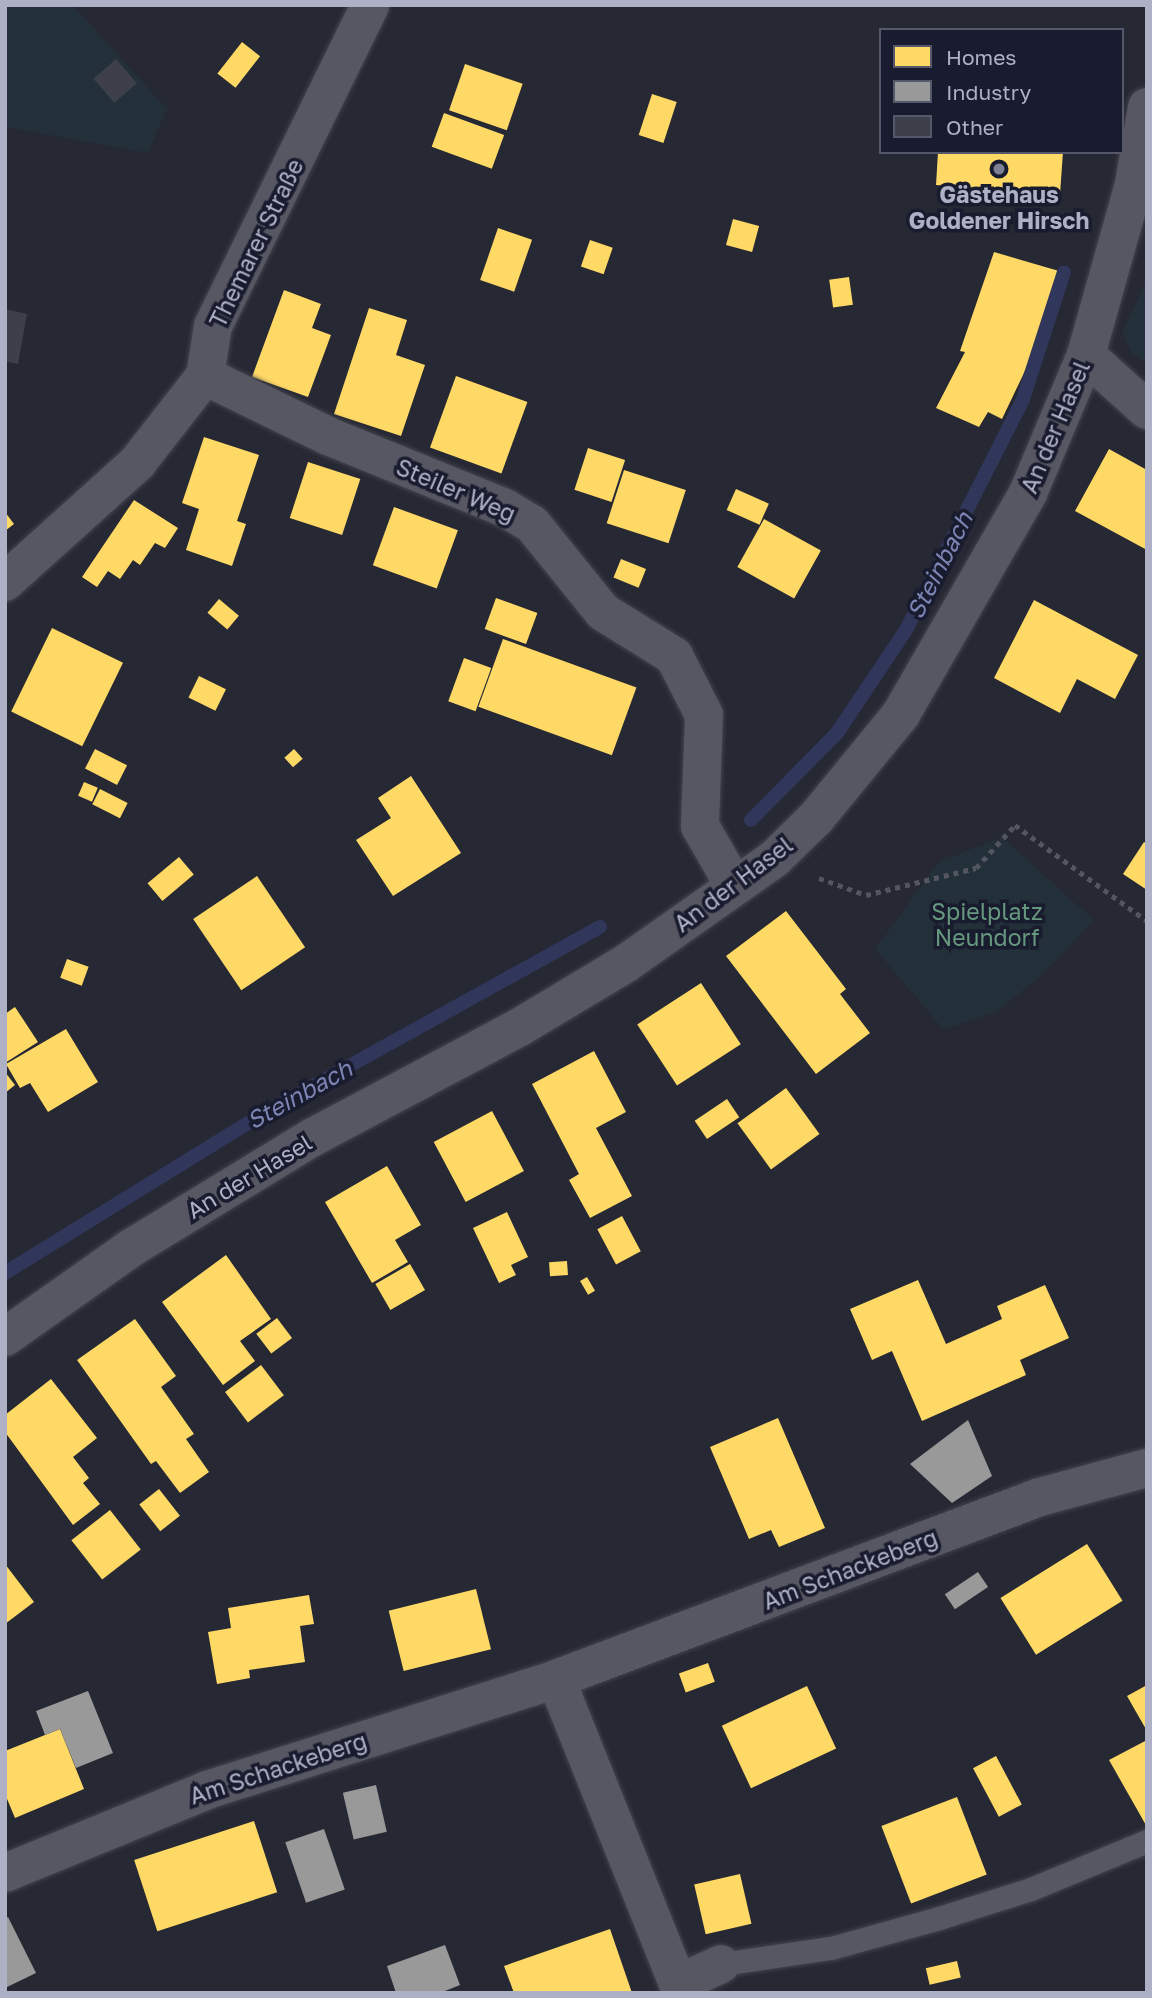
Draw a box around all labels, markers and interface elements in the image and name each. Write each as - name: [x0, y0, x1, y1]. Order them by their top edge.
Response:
- legend: [879, 28, 1124, 154]
- text: Homes: [946, 44, 1016, 70]
- text: Industry: [946, 79, 1031, 105]
- text: Other: [946, 114, 1003, 140]
- street label: Themarer Straße: [203, 154, 309, 332]
- marker: Gästehaus Goldener Hirsch: [991, 161, 1007, 177]
- place label: Gästehaus Goldener Hirsch: [909, 180, 1089, 234]
- street label: An der Hasel: [1015, 357, 1095, 497]
- street label: Steiler Weg: [392, 453, 520, 527]
- water label: Steinbach: [900, 507, 978, 623]
- street label: An der Hasel: [668, 831, 798, 937]
- park label: Spielplatz Neundorf: [931, 897, 1043, 951]
- water label: Steinbach: [241, 1053, 357, 1135]
- street label: An der Hasel: [182, 1128, 316, 1224]
- street label: Am Schackeberg: [759, 1523, 941, 1615]
- street label: Am Schackeberg: [186, 1726, 370, 1810]

